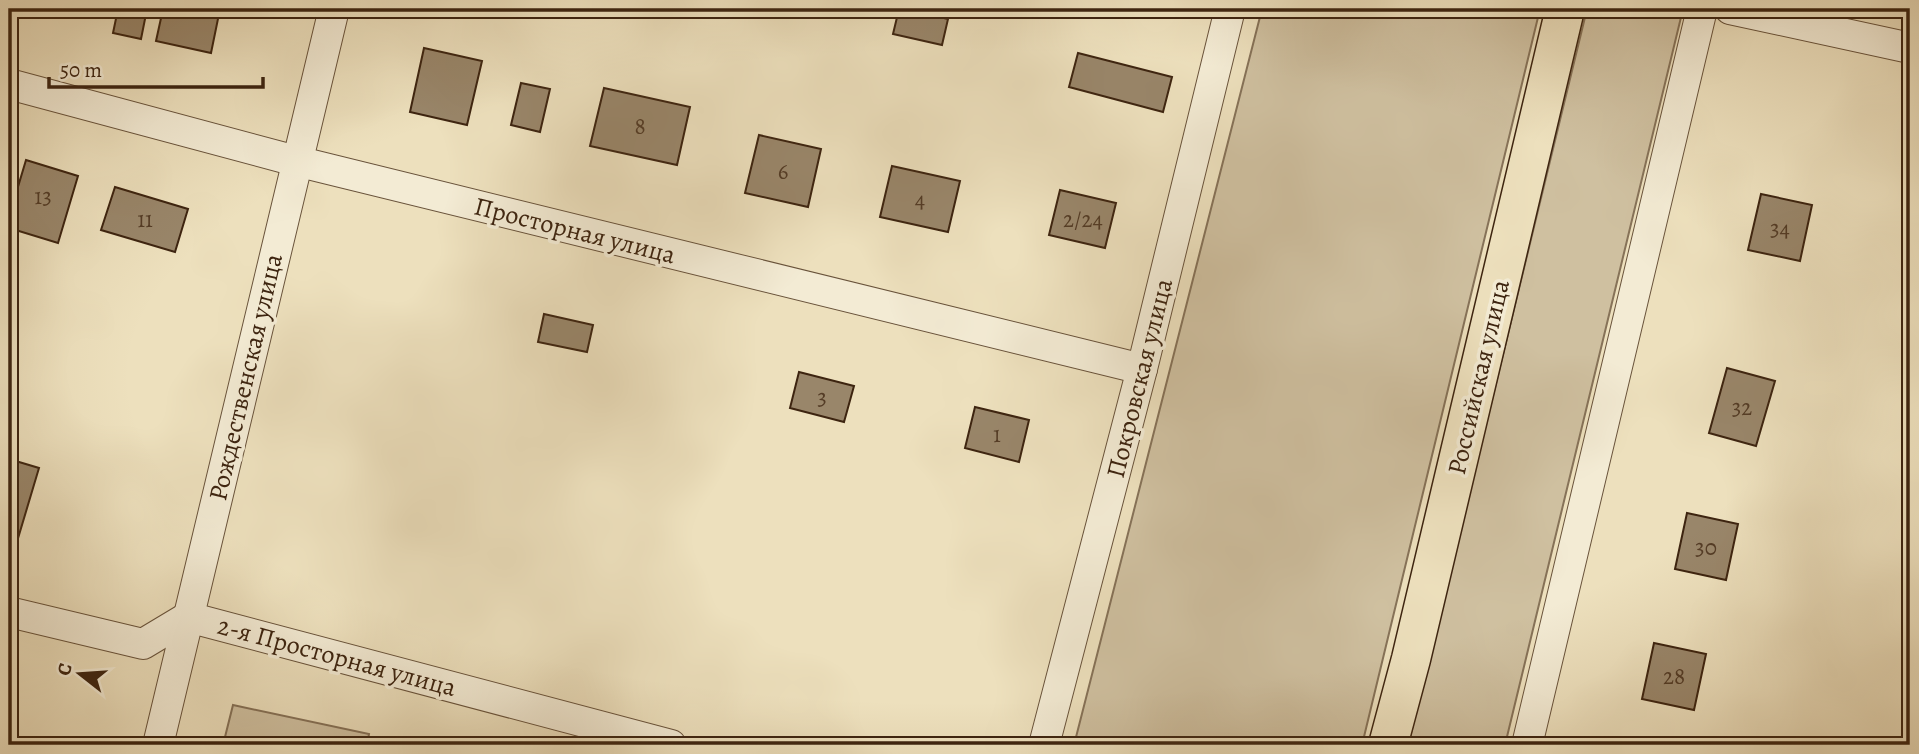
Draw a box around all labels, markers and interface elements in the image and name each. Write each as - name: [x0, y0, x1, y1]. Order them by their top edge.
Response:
- scale bar: [49, 46, 262, 90]
- text: 50 m: [60, 56, 102, 84]
- house number: 8: [634, 111, 646, 142]
- house number: 6: [778, 156, 788, 187]
- house number: 13: [34, 181, 52, 212]
- house number: 4: [915, 184, 925, 215]
- street label: Просторная улица: [471, 189, 679, 272]
- house number: 11: [137, 204, 153, 235]
- house number: 2/24: [1063, 204, 1103, 235]
- house number: 34: [1770, 213, 1790, 244]
- street label: Рождественская улица: [200, 250, 291, 504]
- street label: Покровская улица: [1098, 275, 1181, 481]
- street label: Российская улица: [1439, 276, 1518, 478]
- house number: 3: [817, 382, 827, 413]
- house number: 32: [1732, 392, 1752, 423]
- house number: 1: [993, 419, 1001, 450]
- house number: 30: [1695, 532, 1717, 563]
- street label: 2-я Просторная улица: [214, 608, 460, 705]
- north arrow: [46, 638, 116, 708]
- text: С: [51, 660, 79, 679]
- house number: 28: [1663, 661, 1685, 692]

